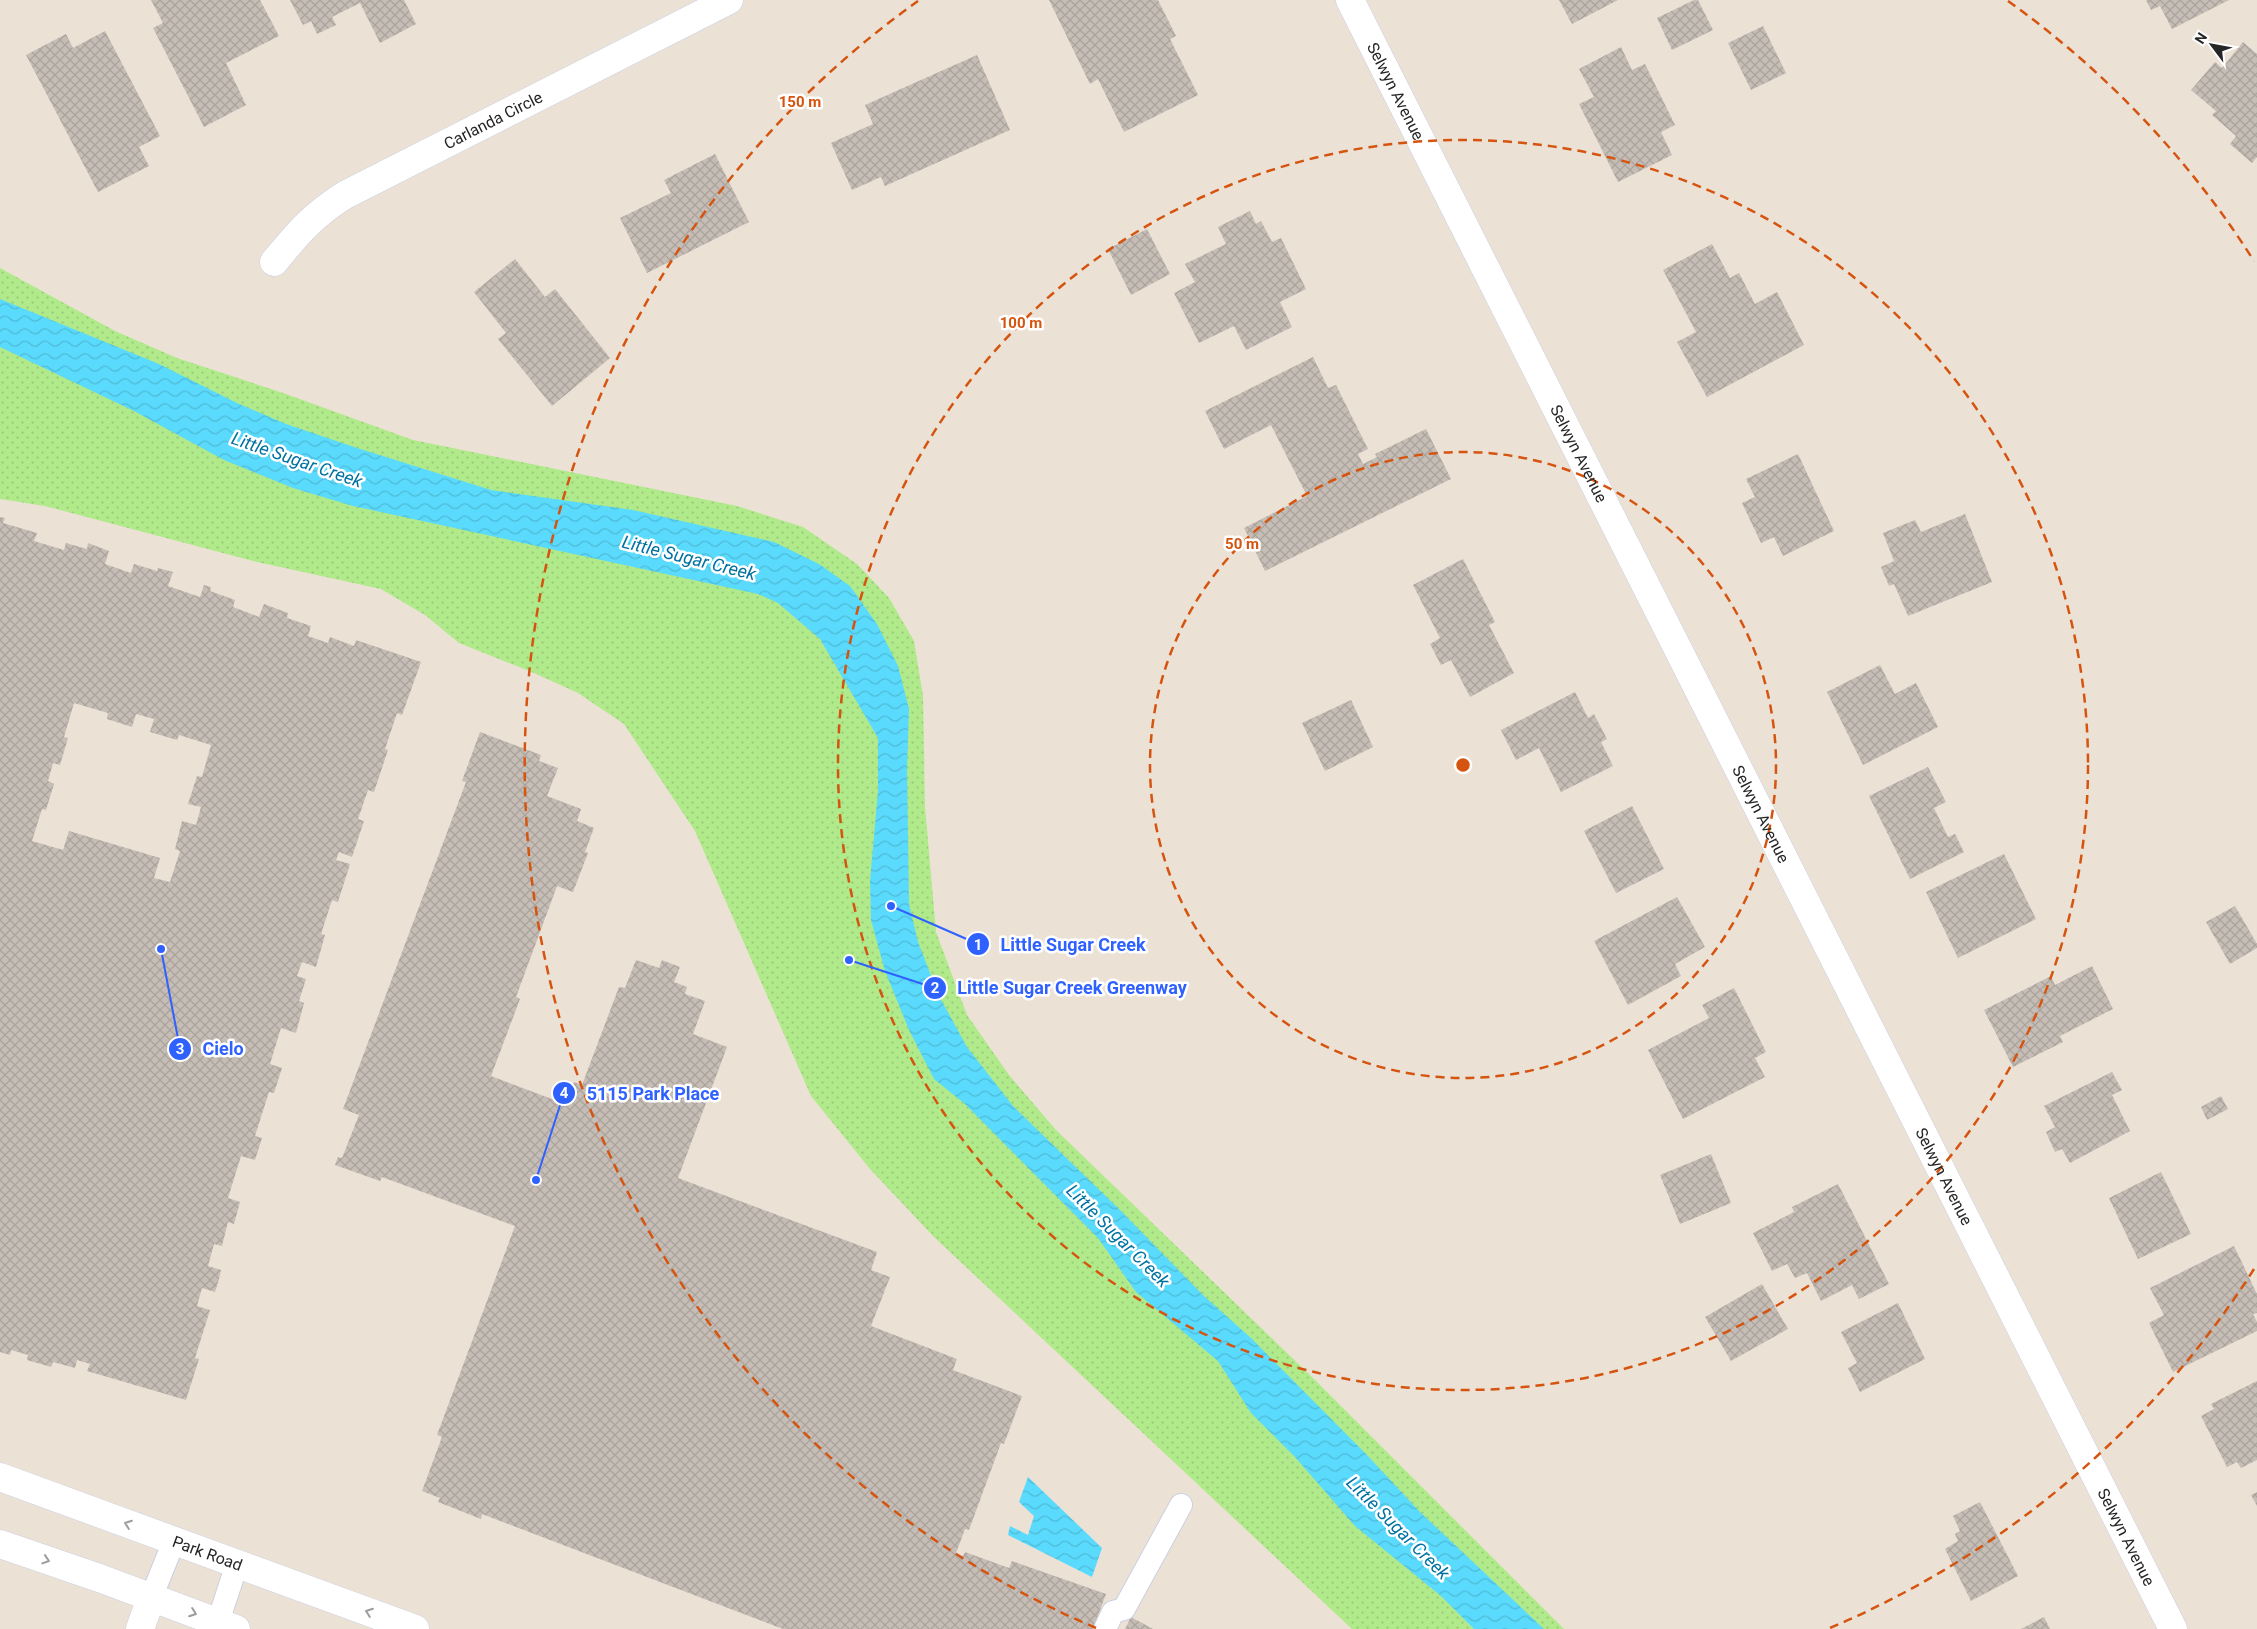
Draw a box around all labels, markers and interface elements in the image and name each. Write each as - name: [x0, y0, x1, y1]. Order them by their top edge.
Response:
- north arrow: [2187, 20, 2237, 70]
- text: N: [2192, 30, 2210, 47]
- street label: Selwyn Avenue: [1363, 39, 1428, 143]
- street label: Carlanda Circle: [441, 87, 546, 153]
- text: 150 m: [779, 93, 821, 111]
- text: 100 m: [1000, 314, 1042, 332]
- street label: Selwyn Avenue: [1546, 402, 1611, 506]
- water label: Little Sugar Creek: [229, 427, 366, 492]
- water label: Little Sugar Creek: [620, 531, 759, 585]
- text: 50 m: [1225, 535, 1259, 553]
- centre of rings: [1454, 756, 1472, 774]
- street label: Selwyn Avenue: [1728, 762, 1793, 866]
- callout: Little Sugar Creek: [966, 928, 1156, 961]
- text: Little Sugar Creek: [1000, 934, 1146, 955]
- text: 1: [974, 936, 982, 954]
- callout: Little Sugar Creek Greenway: [922, 971, 1197, 1004]
- text: Little Sugar Creek Greenway: [957, 977, 1188, 998]
- text: 2: [931, 979, 940, 997]
- callout: Cielo: [168, 1032, 254, 1065]
- text: Cielo: [202, 1038, 244, 1059]
- text: 3: [176, 1040, 184, 1058]
- callout: 5115 Park Place: [551, 1077, 729, 1110]
- text: 5115 Park Place: [587, 1083, 720, 1104]
- text: 4: [560, 1084, 569, 1102]
- street label: Selwyn Avenue: [1911, 1125, 1976, 1228]
- water label: Little Sugar Creek: [1062, 1180, 1175, 1292]
- water label: Little Sugar Creek: [1342, 1472, 1455, 1584]
- street label: Selwyn Avenue: [2094, 1485, 2159, 1589]
- one-way arrow: [124, 1520, 133, 1530]
- street label: Park Road: [170, 1532, 245, 1575]
- one-way arrow: [42, 1554, 50, 1564]
- one-way arrow: [189, 1608, 197, 1618]
- one-way arrow: [365, 1608, 374, 1618]

